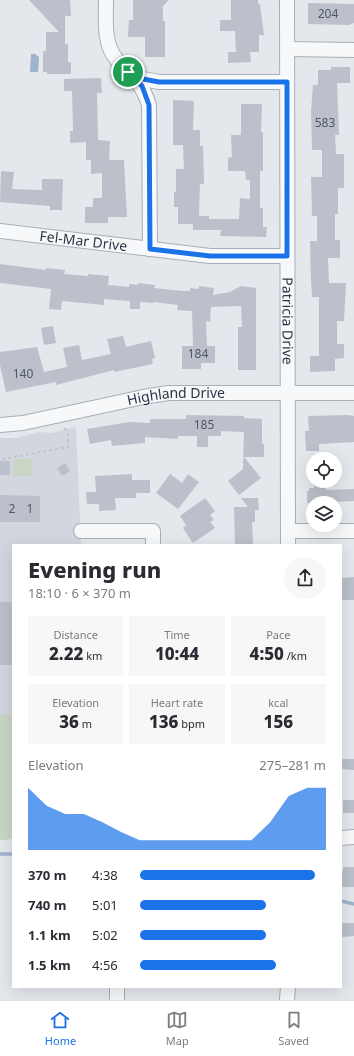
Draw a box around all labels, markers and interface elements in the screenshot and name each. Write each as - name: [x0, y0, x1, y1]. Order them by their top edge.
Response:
- house number: 204: [318, 5, 338, 22]
- pin: [111, 55, 145, 89]
- icon: arrive: [117, 61, 139, 83]
- house number: 583: [315, 114, 335, 131]
- street label: Fel-Mar Drive: [39, 226, 128, 255]
- street label: Patricia Drive: [279, 277, 298, 365]
- house number: 184: [188, 345, 208, 362]
- house number: 140: [13, 365, 33, 382]
- street label: Highland Drive: [125, 383, 225, 409]
- house number: 185: [194, 416, 214, 433]
- map controls: [306, 452, 342, 532]
- button: locate: [306, 452, 342, 488]
- button: layers: [306, 496, 342, 532]
- house number: 2: [9, 500, 16, 517]
- house number: 1: [27, 500, 33, 517]
- text: Evening run: [28, 554, 161, 584]
- button: share: [284, 557, 326, 599]
- text: 18:10 · 6 × 370 m: [28, 584, 131, 602]
- text: Distance: [53, 627, 98, 642]
- text: Time: [164, 627, 190, 642]
- text: Pace: [266, 627, 290, 642]
- text: 2.22: [49, 642, 83, 665]
- text: 10:44: [155, 642, 199, 665]
- text: 4:50: [250, 642, 284, 665]
- text: km: [83, 648, 102, 663]
- text: /km: [284, 648, 307, 663]
- text: Elevation: [52, 695, 99, 710]
- text: Heart rate: [151, 695, 203, 710]
- text: kcal: [268, 695, 288, 710]
- text: 36: [59, 710, 79, 733]
- text: 136: [149, 710, 178, 733]
- text: 156: [264, 710, 293, 733]
- text: m: [79, 716, 92, 731]
- text: bpm: [178, 716, 205, 731]
- text: Elevation: [28, 756, 84, 774]
- text: 275–281 m: [259, 756, 326, 774]
- text: 370 m: [28, 866, 66, 884]
- text: 4:38: [92, 866, 118, 884]
- text: 740 m: [28, 896, 66, 914]
- text: 5:01: [92, 896, 118, 914]
- text: 1.1 km: [28, 926, 71, 944]
- text: 5:02: [92, 926, 118, 944]
- text: 1.5 km: [28, 956, 71, 974]
- text: 4:56: [92, 956, 118, 974]
- tab: Home: [45, 1009, 76, 1048]
- tab: Map: [166, 1009, 189, 1048]
- tab: Saved: [278, 1009, 309, 1048]

